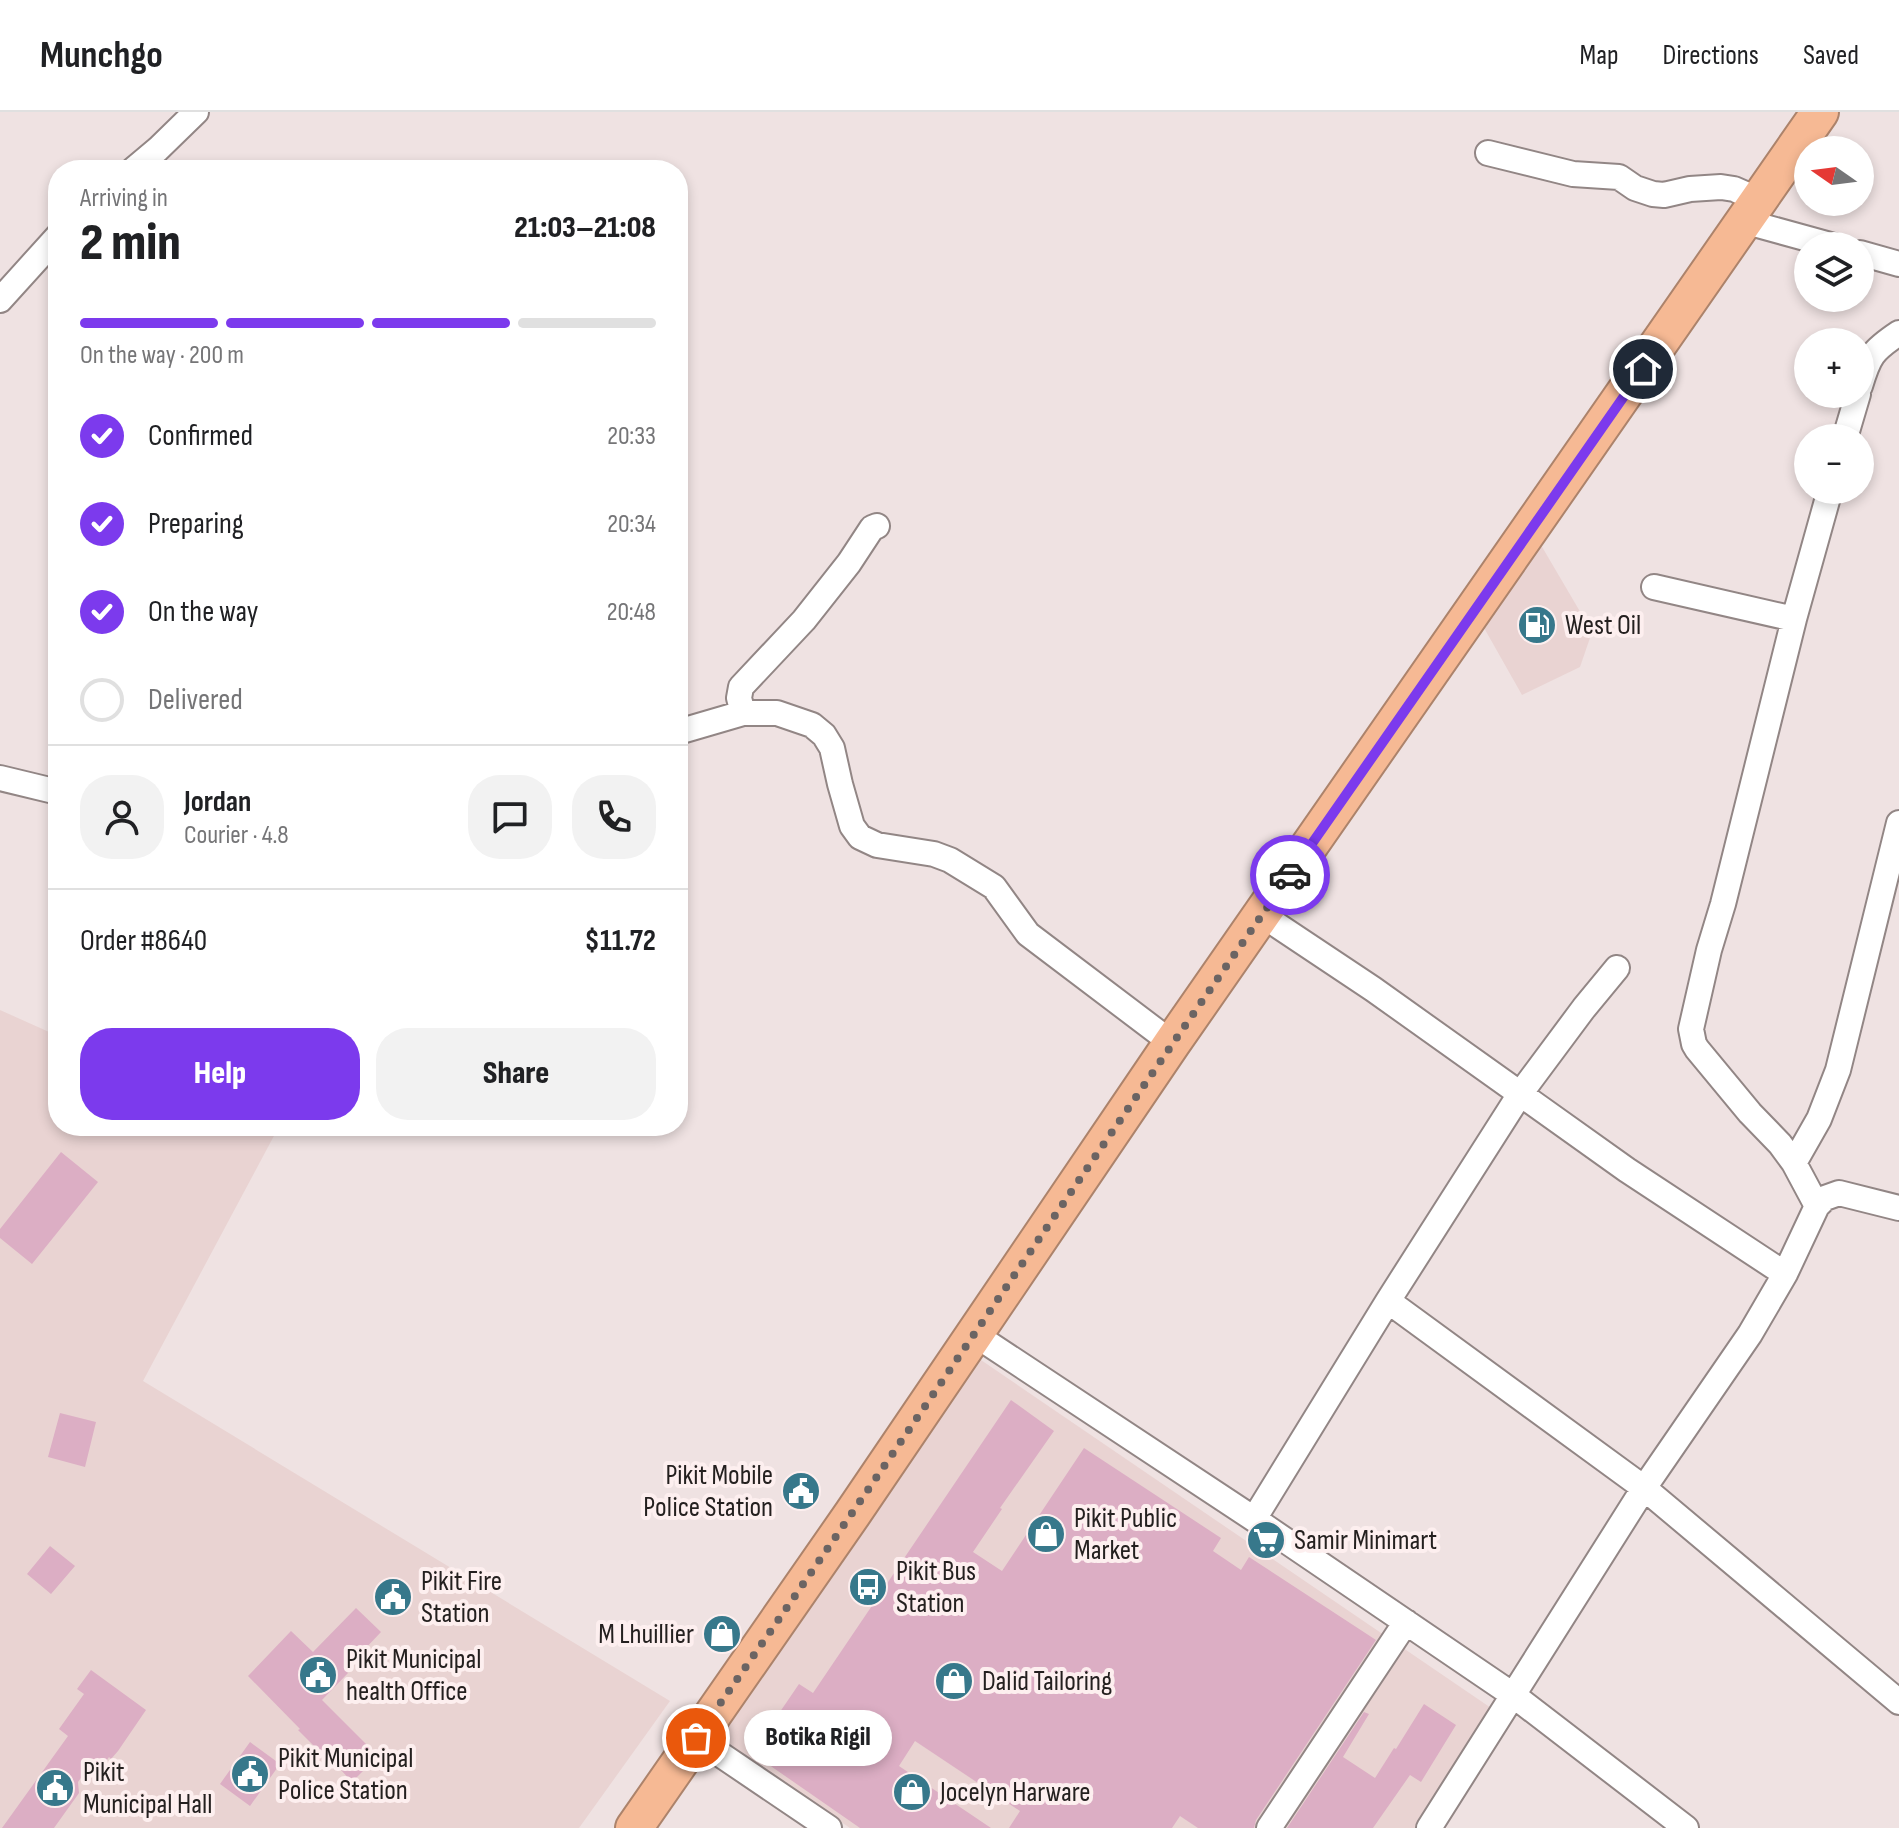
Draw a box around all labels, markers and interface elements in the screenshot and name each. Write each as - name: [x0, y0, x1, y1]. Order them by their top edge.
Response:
- text: Munchgo: [40, 33, 163, 78]
- text: Map: [1580, 39, 1619, 72]
- text: Directions: [1663, 39, 1759, 72]
- text: Saved: [1803, 39, 1859, 72]
- north arrow: [1794, 136, 1874, 216]
- map controls: [1794, 136, 1874, 504]
- text: Arriving in: [80, 183, 168, 214]
- text: 21:03–21:08: [514, 210, 656, 246]
- text: 2 min: [80, 212, 181, 275]
- button: layers: [1794, 232, 1874, 312]
- button: +: [1794, 328, 1874, 408]
- pin: [1609, 335, 1677, 403]
- text: On the way · 200 m: [80, 340, 244, 371]
- icon: home: [1621, 347, 1665, 391]
- icon: check: [80, 414, 124, 458]
- text: Confirmed: [148, 418, 253, 454]
- text: 20:33: [607, 421, 656, 452]
- button: −: [1794, 424, 1874, 504]
- icon: check: [80, 502, 124, 546]
- text: Preparing: [148, 506, 244, 542]
- text: 20:34: [607, 509, 656, 540]
- icon: check: [80, 590, 124, 634]
- text: On the way: [148, 594, 258, 630]
- text: 20:48: [607, 597, 656, 628]
- fuel station icon: West Oil: [1516, 604, 1558, 646]
- place label: West Oil: [1565, 609, 1641, 642]
- text: Delivered: [148, 682, 243, 718]
- button: person: [80, 775, 164, 859]
- button: chat: [468, 775, 552, 859]
- button: phone: [572, 775, 656, 859]
- text: Jordan: [184, 784, 251, 820]
- text: Courier · 4.8: [184, 820, 289, 851]
- courier: [1250, 835, 1330, 915]
- icon: car: [1268, 853, 1312, 897]
- text: Order #8640: [80, 923, 207, 959]
- text: $11.72: [585, 923, 656, 959]
- button: Help: [80, 1028, 360, 1120]
- button: Share: [376, 1028, 656, 1120]
- place label: Pikit Mobile Police Station: [643, 1459, 773, 1524]
- public building icon: Pikit Mobile Police Station: [780, 1470, 822, 1512]
- place label: Pikit Public Market: [1074, 1502, 1177, 1567]
- shop icon: Pikit Public Market: [1025, 1513, 1067, 1555]
- supermarket icon: Samir Minimart: [1245, 1519, 1287, 1561]
- place label: Samir Minimart: [1294, 1524, 1437, 1557]
- place label: Pikit Bus Station: [896, 1555, 976, 1620]
- place label: Pikit Fire Station: [421, 1565, 502, 1630]
- bus stop icon: Pikit Bus Station: [847, 1566, 889, 1608]
- public building icon: Pikit Fire Station: [372, 1576, 414, 1618]
- shop icon: M Lhuillier: [701, 1613, 743, 1655]
- place label: M Lhuillier: [598, 1618, 694, 1651]
- place label: Pikit Municipal health Office: [346, 1643, 481, 1708]
- public building icon: Pikit Municipal health Office: [297, 1654, 339, 1696]
- shop icon: Dalid Tailoring: [933, 1660, 975, 1702]
- place label: Dalid Tailoring: [982, 1665, 1112, 1698]
- pin: [662, 1704, 730, 1772]
- callout: Botika Rigil: [744, 1710, 892, 1766]
- icon: bag: [674, 1716, 718, 1760]
- text: Botika Rigil: [765, 1722, 871, 1753]
- place label: Pikit Municipal Police Station: [278, 1742, 413, 1807]
- public building icon: Pikit Municipal Police Station: [229, 1753, 271, 1795]
- place label: Pikit Municipal Hall: [83, 1756, 212, 1821]
- public building icon: Pikit Municipal Hall: [34, 1767, 76, 1809]
- shop icon: Jocelyn Harware: [891, 1771, 933, 1813]
- place label: Jocelyn Harware: [939, 1776, 1091, 1809]

